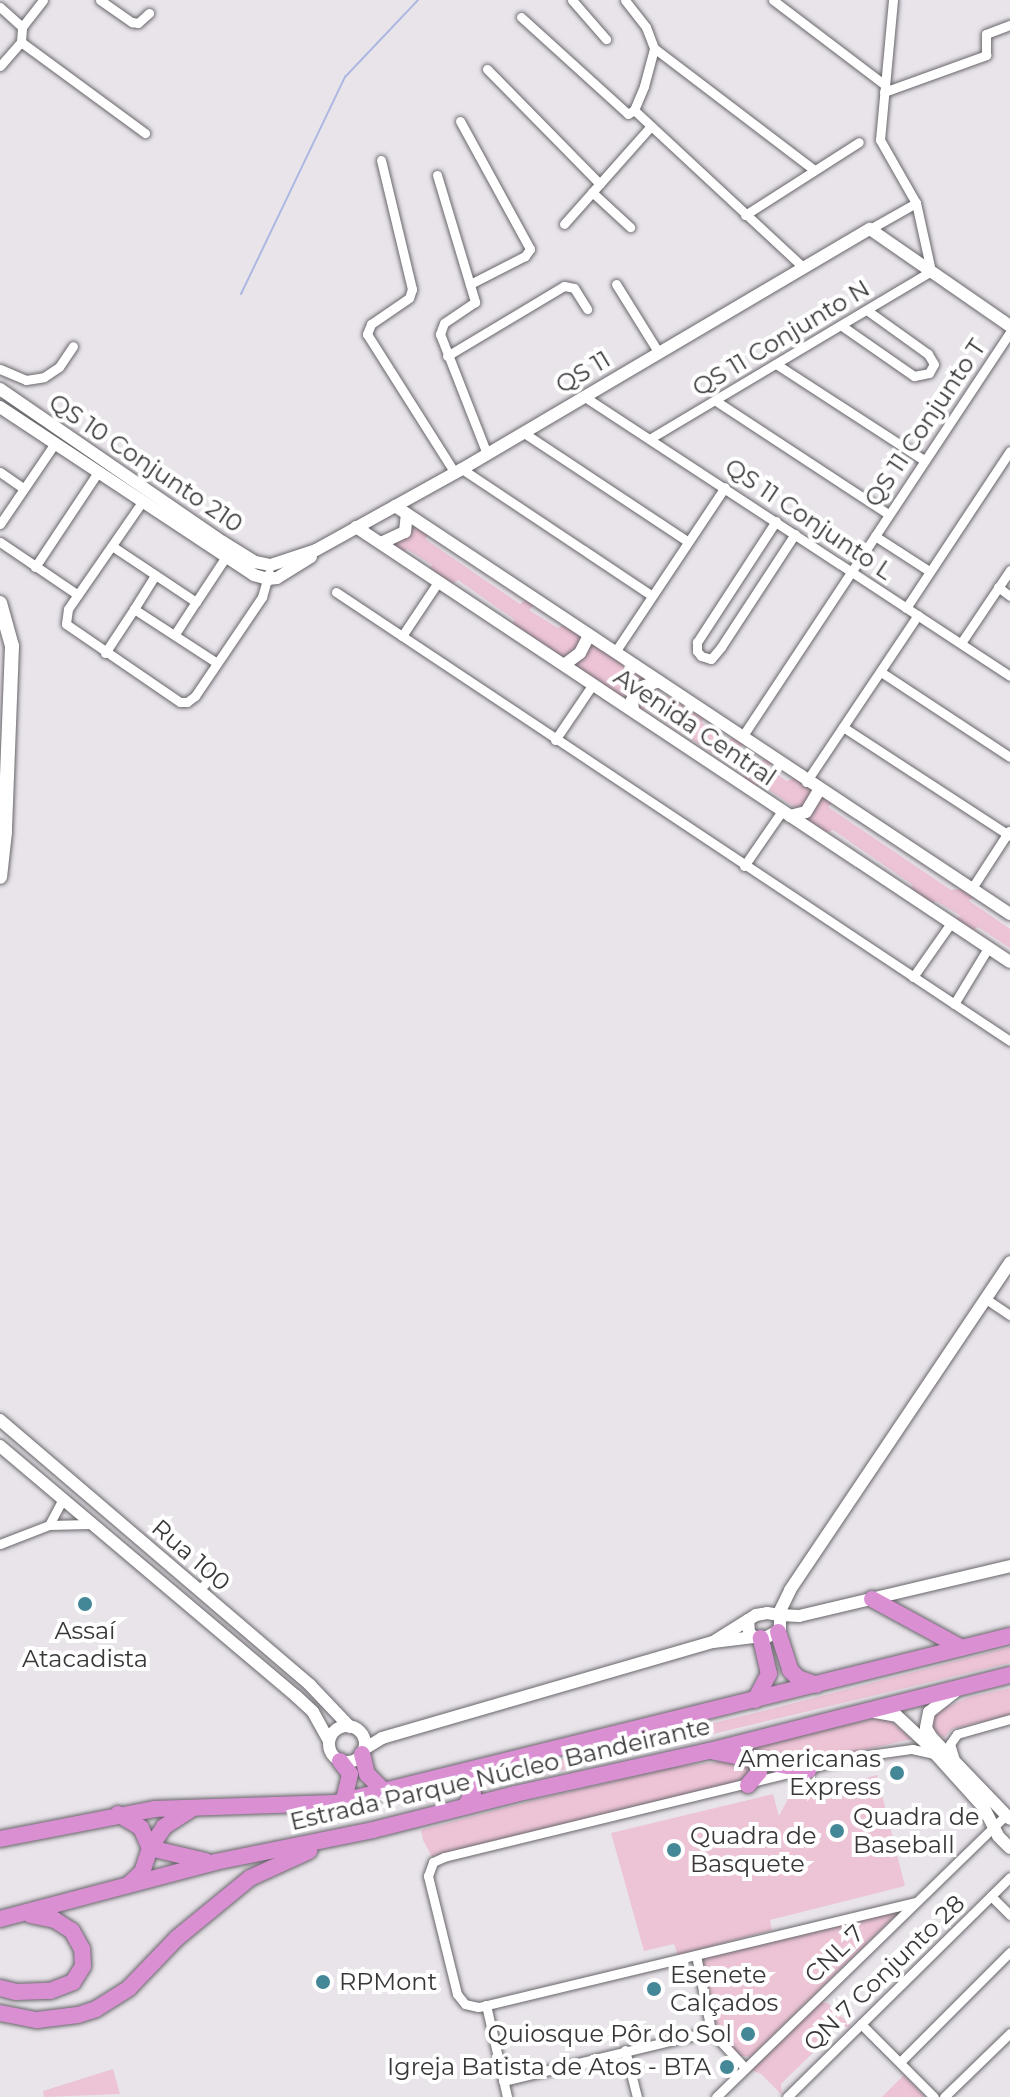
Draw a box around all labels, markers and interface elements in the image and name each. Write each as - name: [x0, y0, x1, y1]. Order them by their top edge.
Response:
- street label: QS 11 Conjunto N: [687, 274, 875, 402]
- street label: QS 11 Conjunto T: [858, 334, 992, 512]
- street label: QS 11: [551, 345, 615, 399]
- street label: QS 10 Conjunto 210: [44, 387, 248, 539]
- street label: QS 11 Conjunto L: [720, 452, 898, 586]
- street label: Avenida Central: [608, 662, 782, 792]
- street label: Rua 100: [146, 1513, 236, 1597]
- marker: Assaí Atacadista: [76, 1595, 94, 1613]
- place label: Assaí Atacadista: [22, 1617, 148, 1673]
- street label: Estrada Parque Núcleo Bandeirante: [287, 1712, 713, 1836]
- place label: Americanas Express: [738, 1745, 881, 1801]
- marker: Americanas Express: [888, 1764, 906, 1782]
- place label: Quadra de Baseball: [853, 1803, 980, 1859]
- place label: Quadra de Basquete: [690, 1822, 817, 1878]
- marker: Quadra de Baseball: [828, 1822, 846, 1840]
- marker: Quadra de Basquete: [665, 1841, 683, 1859]
- street label: QN 7 Conjunto 28: [798, 1889, 970, 2057]
- street label: CNL 7: [798, 1919, 870, 1989]
- place label: Esenete Calçados: [670, 1961, 778, 2017]
- place label: RPMont: [339, 1968, 437, 1996]
- marker: RPMont: [314, 1973, 332, 1991]
- marker: Esenete Calçados: [645, 1980, 663, 1998]
- place label: Quiosque Pôr do Sol: [488, 2020, 732, 2048]
- marker: Quiosque Pôr do Sol: [739, 2025, 757, 2043]
- place label: Igreja Batista de Atos - BTA: [387, 2053, 711, 2081]
- marker: Igreja Batista de Atos - BTA: [718, 2058, 736, 2076]

